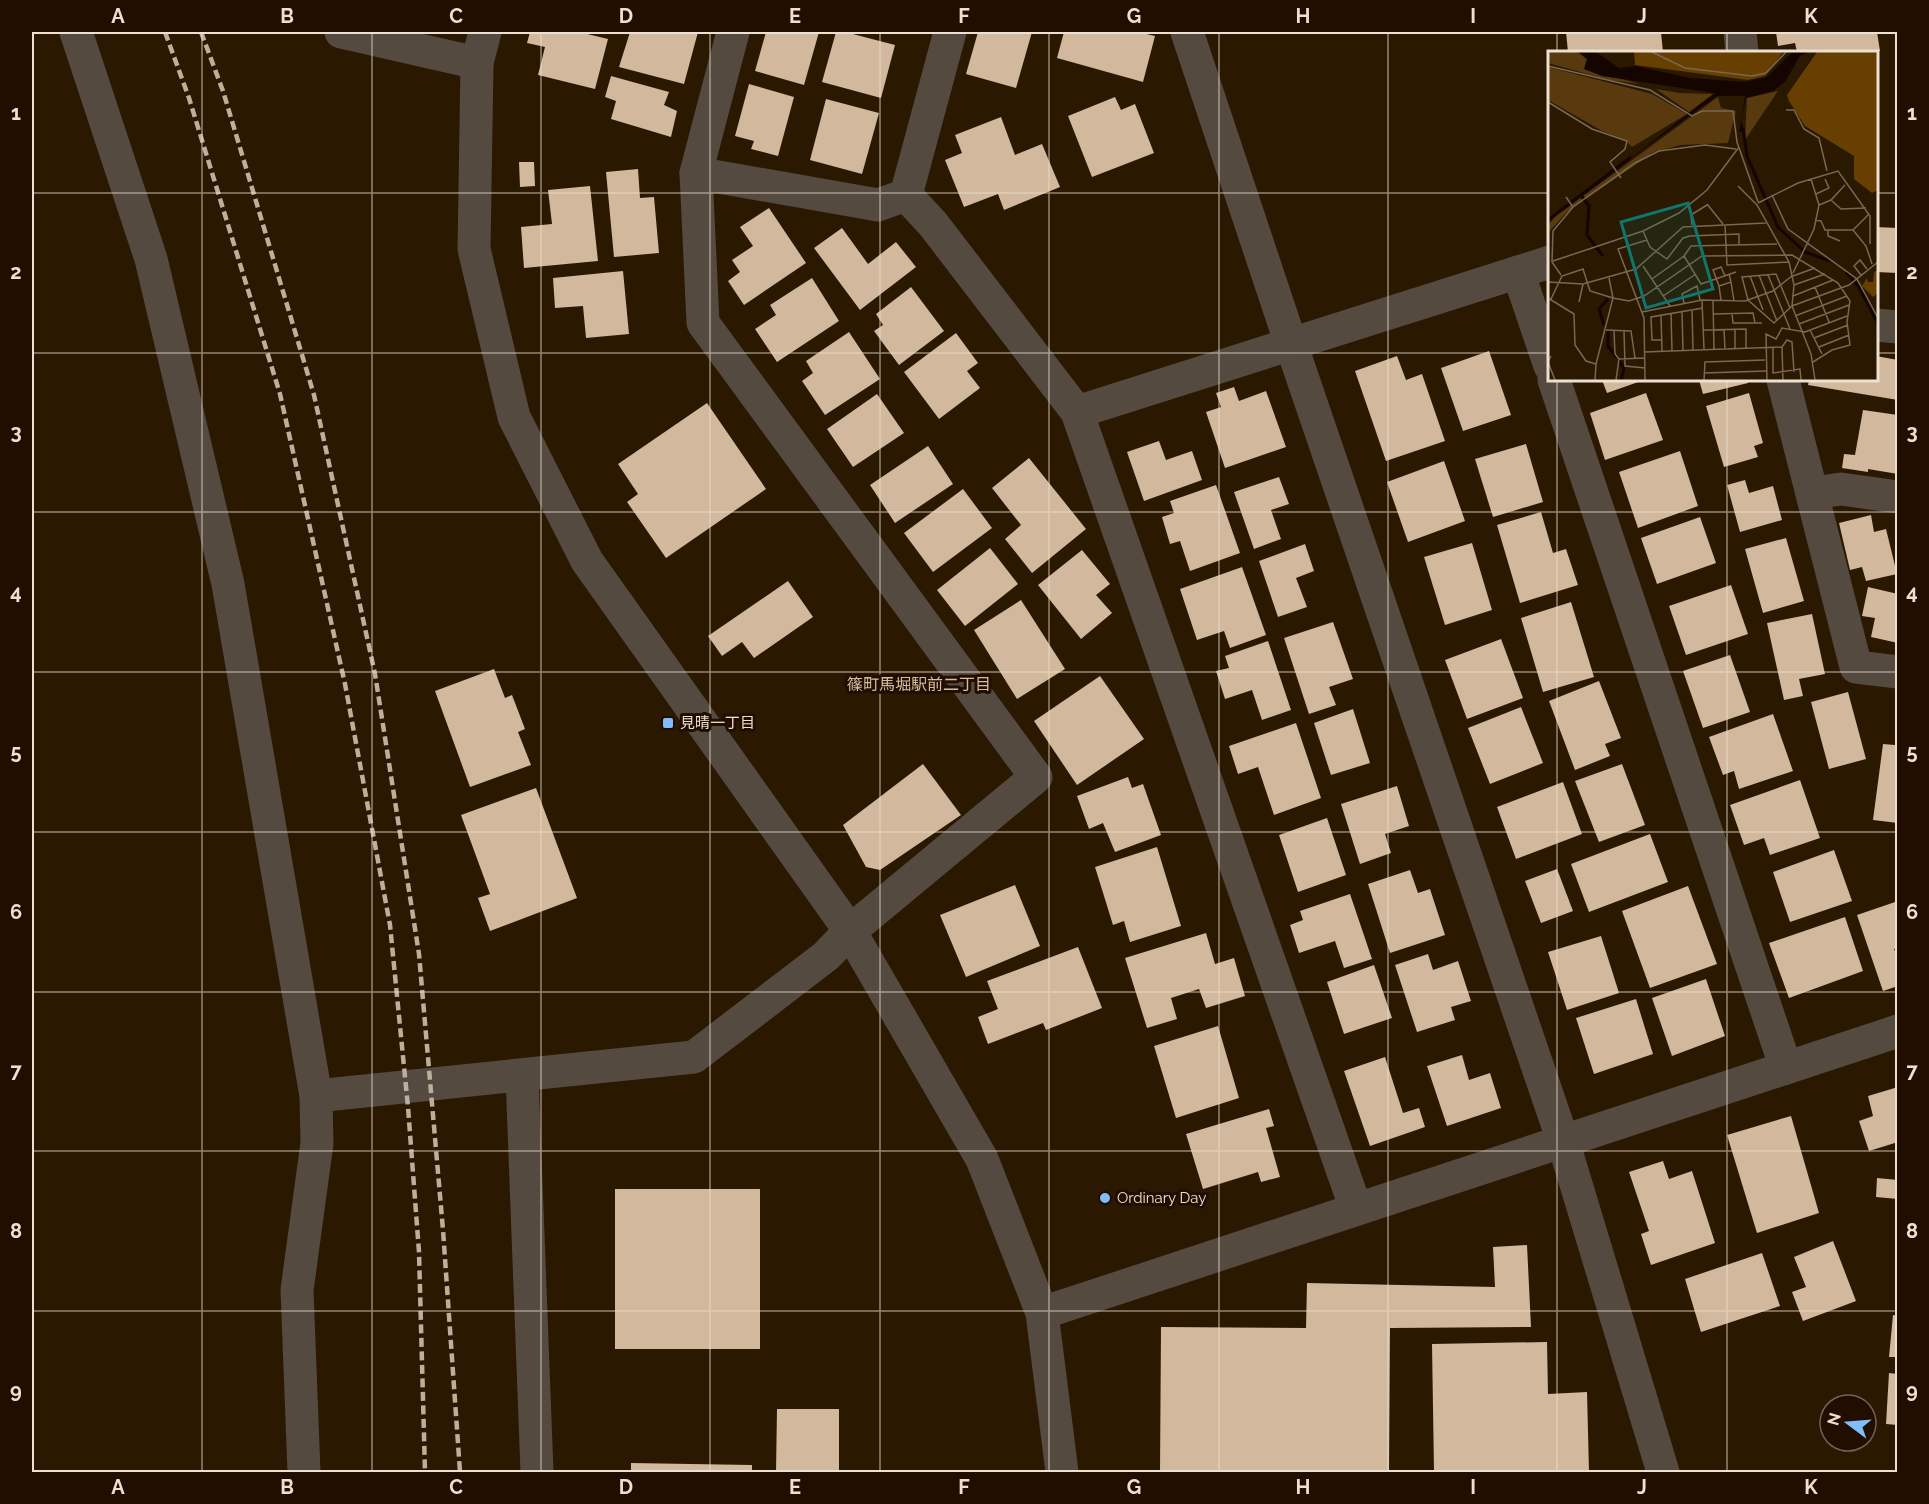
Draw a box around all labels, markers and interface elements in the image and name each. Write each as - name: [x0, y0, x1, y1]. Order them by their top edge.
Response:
- text: A: [111, 4, 125, 28]
- text: B: [280, 4, 294, 28]
- text: C: [449, 4, 463, 28]
- text: D: [619, 4, 633, 28]
- text: E: [789, 4, 801, 28]
- text: F: [958, 4, 970, 28]
- text: G: [1127, 4, 1141, 28]
- text: H: [1296, 4, 1310, 28]
- text: I: [1470, 4, 1476, 28]
- text: J: [1637, 4, 1647, 28]
- text: K: [1804, 4, 1818, 28]
- inset map: [1548, 51, 1878, 381]
- text: 1: [11, 101, 21, 125]
- text: 1: [1907, 101, 1917, 125]
- text: 2: [10, 260, 22, 284]
- text: 2: [1906, 260, 1918, 284]
- text: 3: [10, 420, 22, 444]
- text: 3: [1906, 420, 1918, 444]
- text: 4: [10, 580, 22, 604]
- text: 4: [1906, 580, 1918, 604]
- district label: 篠町馬堀駅前二丁目: [847, 675, 991, 694]
- place label: 見晴一丁目: [680, 714, 755, 732]
- marker: 見晴一丁目: [661, 716, 675, 730]
- text: 5: [10, 740, 22, 764]
- text: 5: [1906, 740, 1918, 764]
- text: 6: [10, 900, 22, 924]
- text: 6: [1906, 900, 1918, 924]
- text: 7: [10, 1059, 22, 1083]
- text: 7: [1906, 1059, 1918, 1083]
- place label: Ordinary Day: [1117, 1189, 1206, 1207]
- marker: Ordinary Day: [1098, 1191, 1112, 1205]
- text: 8: [10, 1219, 22, 1243]
- text: 8: [1906, 1219, 1918, 1243]
- text: 9: [10, 1379, 22, 1403]
- text: 9: [1906, 1379, 1918, 1403]
- north arrow: [1818, 1393, 1878, 1453]
- text: N: [1823, 1411, 1845, 1427]
- text: A: [111, 1475, 125, 1499]
- text: B: [280, 1475, 294, 1499]
- text: C: [449, 1475, 463, 1499]
- text: D: [619, 1475, 633, 1499]
- text: E: [789, 1475, 801, 1499]
- text: F: [958, 1475, 970, 1499]
- text: G: [1127, 1475, 1141, 1499]
- text: H: [1296, 1475, 1310, 1499]
- text: I: [1470, 1475, 1476, 1499]
- text: J: [1637, 1475, 1647, 1499]
- text: K: [1804, 1475, 1818, 1499]

